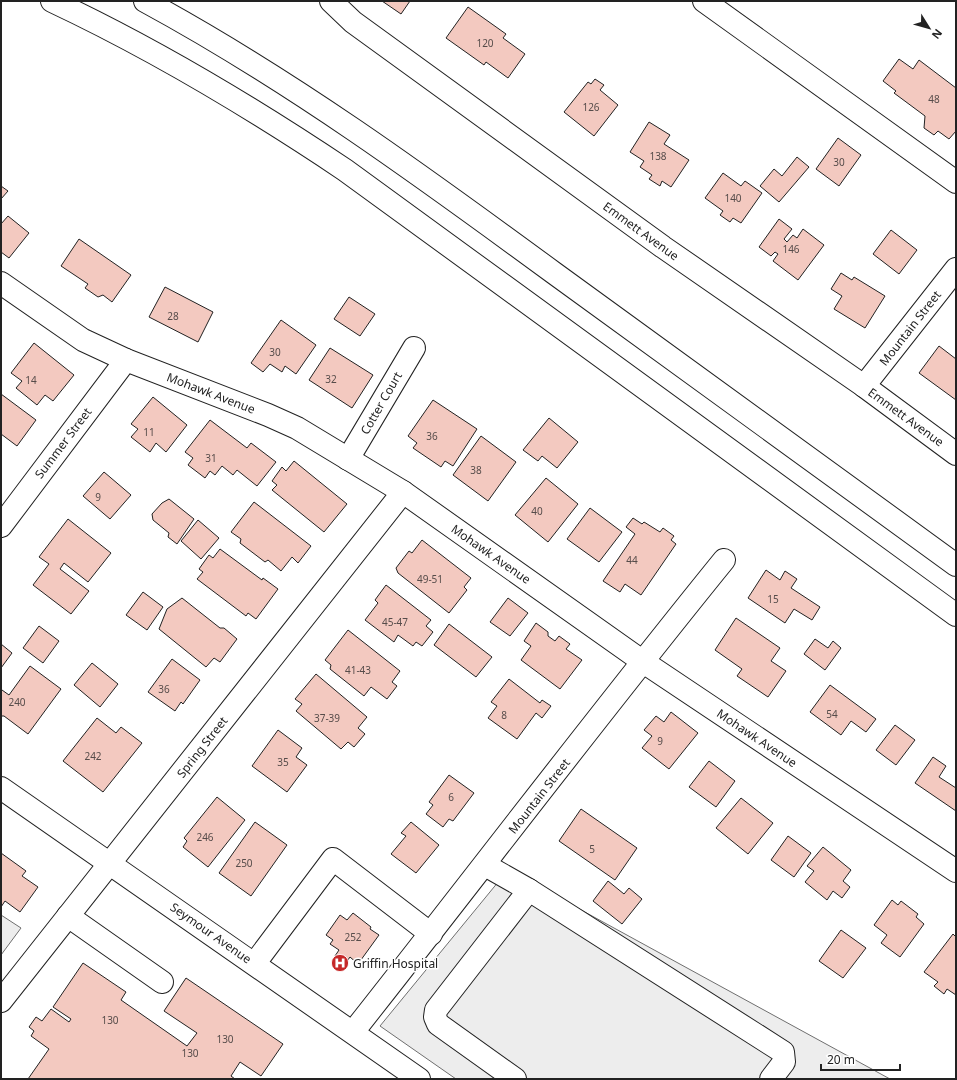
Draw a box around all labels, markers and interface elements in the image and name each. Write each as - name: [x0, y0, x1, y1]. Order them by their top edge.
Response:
- north arrow: [909, 8, 949, 48]
- text: N: [929, 26, 946, 42]
- house number: 120: [476, 36, 494, 50]
- house number: 48: [928, 92, 940, 106]
- house number: 126: [582, 100, 600, 114]
- house number: 138: [649, 149, 667, 163]
- house number: 30: [833, 155, 845, 169]
- house number: 140: [724, 191, 742, 205]
- street label: Emmett Avenue: [600, 198, 683, 264]
- house number: 146: [782, 242, 800, 256]
- street label: Mountain Street: [875, 286, 945, 369]
- house number: 28: [167, 309, 179, 323]
- house number: 30: [269, 345, 281, 359]
- street label: Mohawk Avenue: [164, 368, 258, 418]
- street label: Cotter Court: [356, 368, 406, 438]
- house number: 32: [325, 372, 337, 386]
- house number: 14: [25, 373, 37, 387]
- street label: Emmett Avenue: [865, 384, 948, 450]
- street label: Summer Street: [31, 403, 96, 482]
- house number: 11: [143, 425, 155, 439]
- house number: 36: [426, 429, 438, 443]
- house number: 31: [205, 451, 217, 465]
- house number: 38: [470, 463, 482, 477]
- house number: 9: [95, 490, 101, 504]
- house number: 40: [531, 504, 543, 518]
- street label: Mohawk Avenue: [448, 520, 534, 588]
- house number: 44: [626, 553, 638, 567]
- house number: 49-51: [417, 572, 443, 586]
- house number: 15: [767, 592, 779, 606]
- house number: 45-47: [382, 615, 408, 629]
- house number: 41-43: [345, 663, 371, 677]
- house number: 36: [158, 682, 170, 696]
- house number: 240: [8, 695, 26, 709]
- street label: Mohawk Avenue: [714, 705, 801, 771]
- house number: 54: [826, 707, 838, 721]
- house number: 8: [501, 708, 507, 722]
- house number: 37-39: [314, 711, 340, 725]
- street label: Spring Street: [173, 712, 232, 781]
- house number: 9: [657, 734, 663, 748]
- house number: 242: [84, 749, 102, 763]
- street label: Mountain Street: [504, 754, 574, 837]
- house number: 35: [277, 755, 289, 769]
- house number: 6: [448, 790, 454, 804]
- house number: 246: [196, 830, 214, 844]
- house number: 5: [589, 842, 595, 856]
- house number: 250: [235, 856, 253, 870]
- street label: Seymour Avenue: [167, 899, 255, 967]
- house number: 252: [344, 930, 362, 944]
- hospital icon: Griffin Hospital: [330, 953, 350, 973]
- place label: Griffin Hospital: [353, 955, 438, 972]
- house number: 130: [101, 1013, 119, 1027]
- house number: 130: [216, 1032, 234, 1046]
- house number: 130: [181, 1046, 199, 1060]
- scale bar: [821, 1046, 900, 1072]
- text: 20 m: [827, 1051, 855, 1068]

